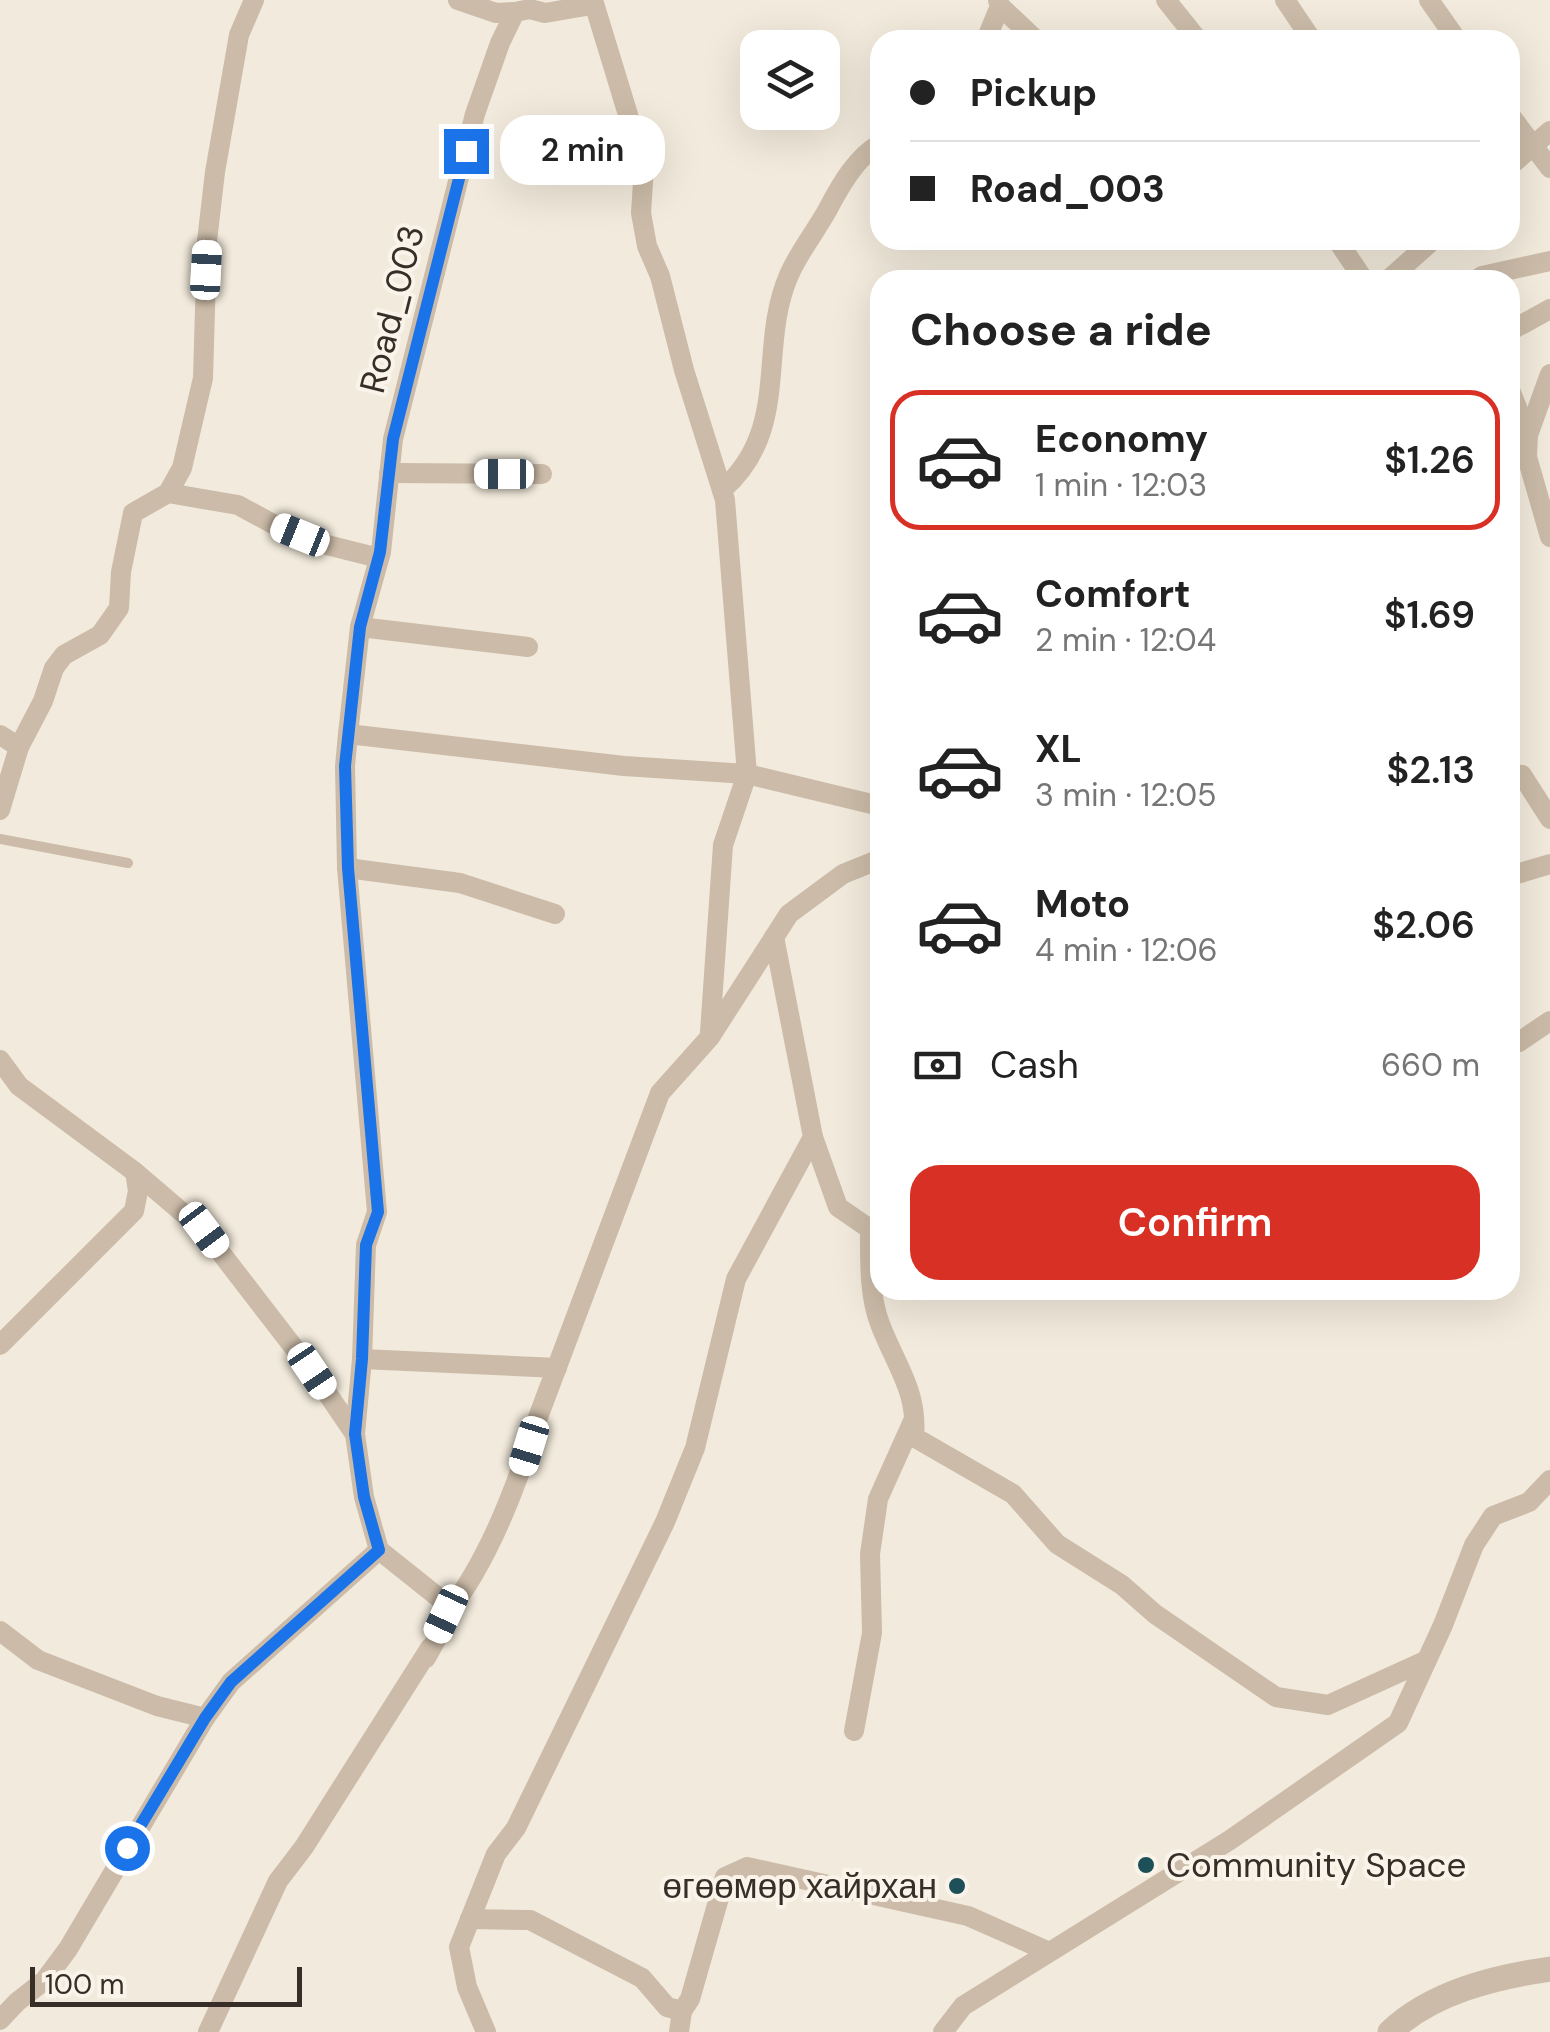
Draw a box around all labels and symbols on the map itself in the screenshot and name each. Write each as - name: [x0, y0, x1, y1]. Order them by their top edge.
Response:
- callout: 2 min: [501, 116, 666, 186]
- route end: [444, 129, 489, 174]
- street label: Road_003: [349, 220, 435, 398]
- car: [189, 239, 223, 301]
- car: [474, 459, 534, 489]
- car: [267, 510, 333, 560]
- car: [174, 1197, 234, 1263]
- car: [283, 1338, 341, 1404]
- car: [506, 1413, 552, 1479]
- car: [420, 1580, 472, 1648]
- route start: [105, 1826, 150, 1871]
- place label: Community Space: [1166, 1842, 1466, 1888]
- marker: Community Space: [1135, 1854, 1157, 1876]
- place label: өгөөмөр хайрхан: [662, 1863, 937, 1909]
- marker: өгөөмөр хайрхан: [946, 1875, 968, 1897]
- scale bar: [30, 1962, 302, 2006]

